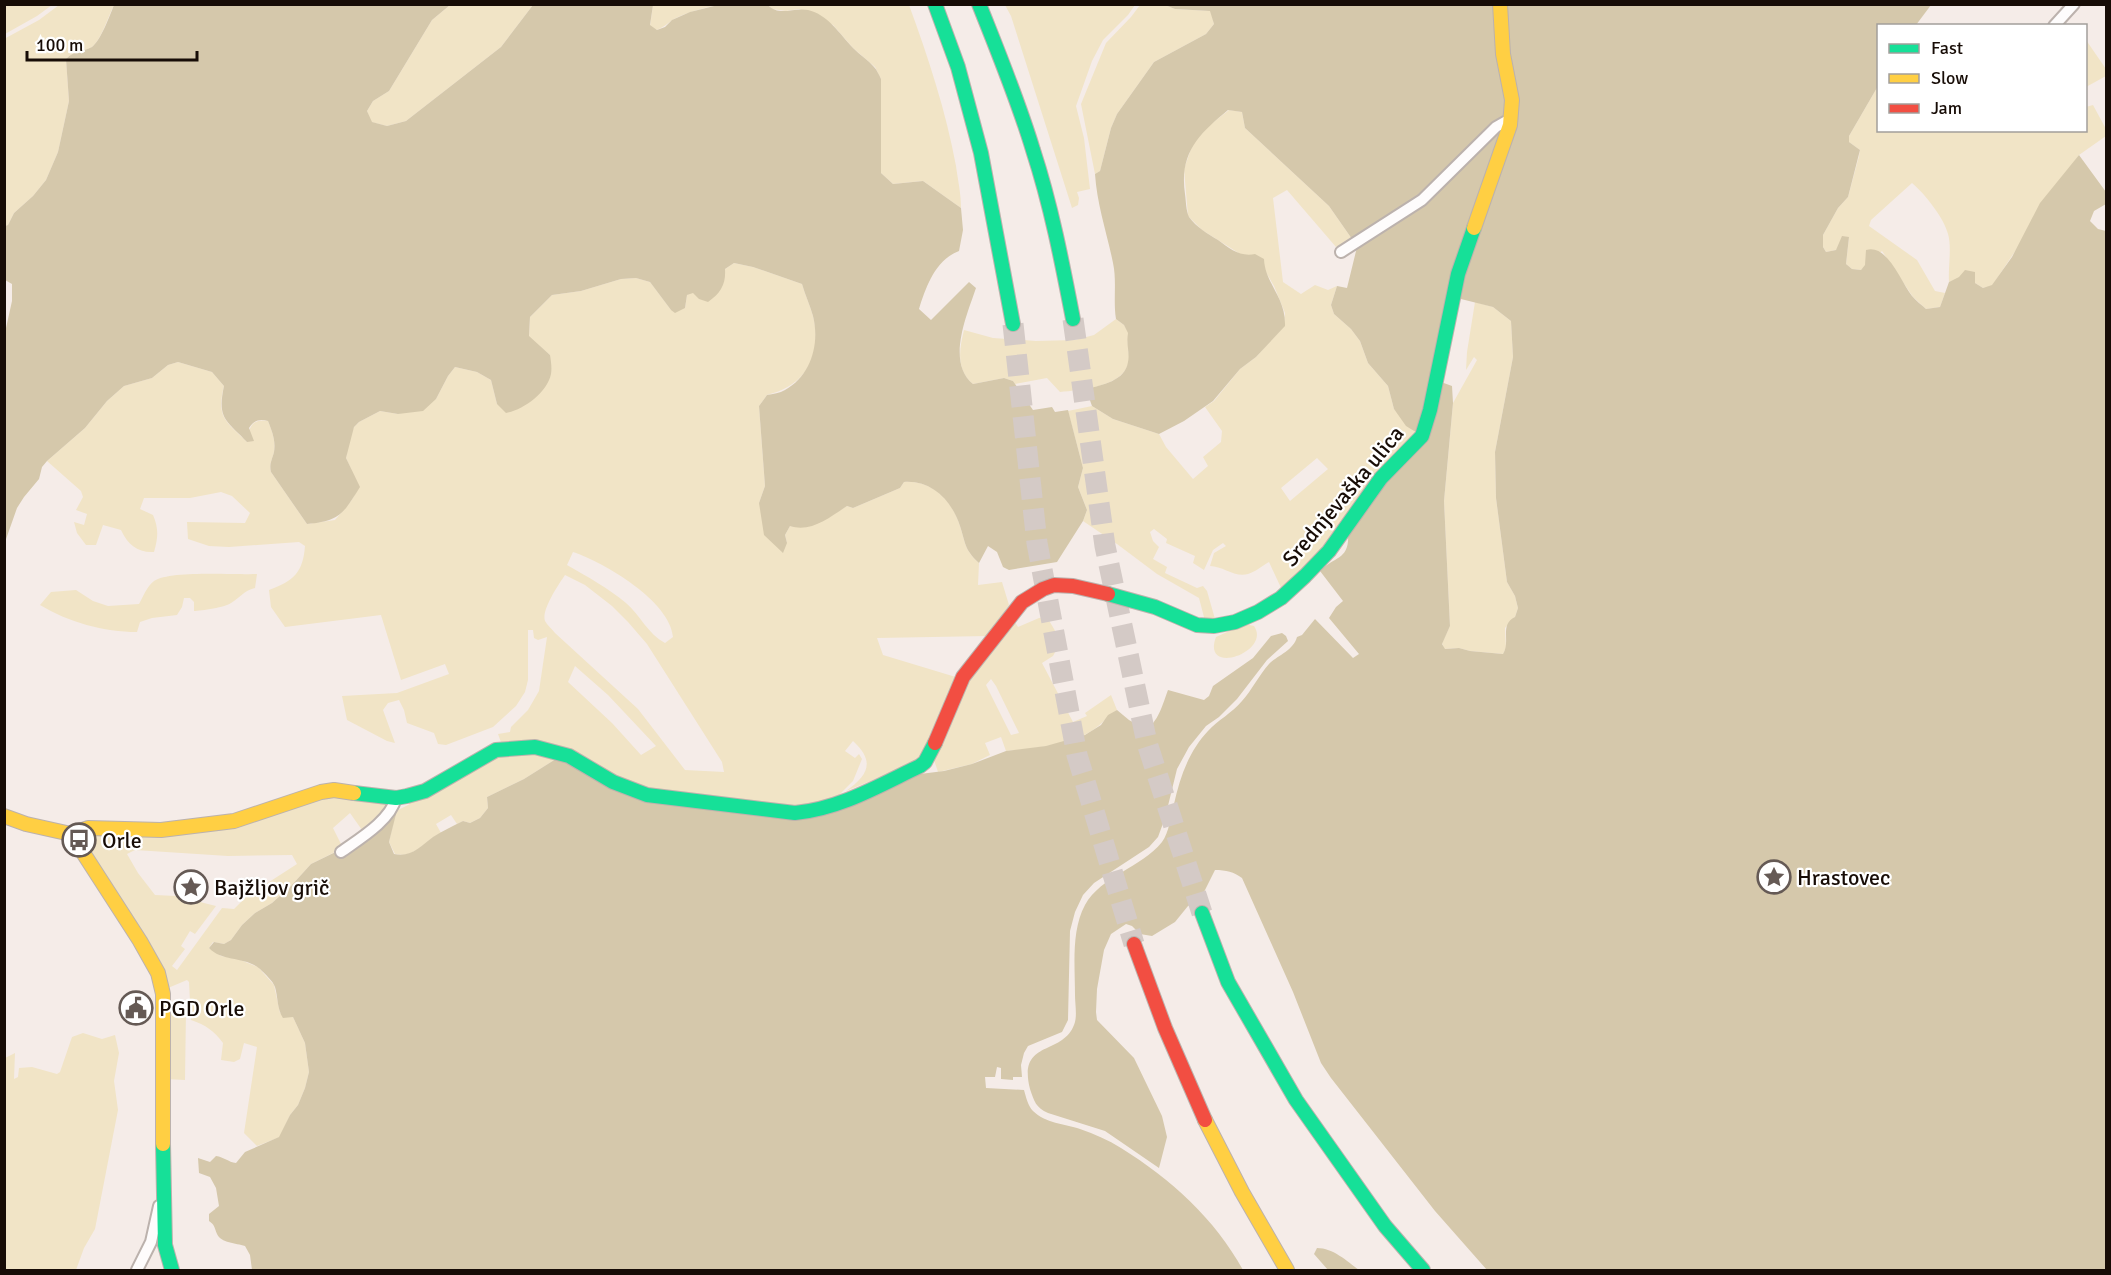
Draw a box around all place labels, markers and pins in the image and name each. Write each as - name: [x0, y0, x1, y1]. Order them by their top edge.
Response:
- bus stop icon: Orle: [61, 822, 97, 858]
- place label: Orle: [102, 827, 142, 854]
- place icon: Hrastovec: [1756, 859, 1792, 895]
- place label: Hrastovec: [1797, 864, 1890, 891]
- place icon: Bajžljov grič: [173, 869, 209, 905]
- place label: Bajžljov grič: [214, 874, 329, 901]
- public building icon: PGD Orle: [118, 990, 154, 1026]
- place label: PGD Orle: [159, 995, 245, 1022]

